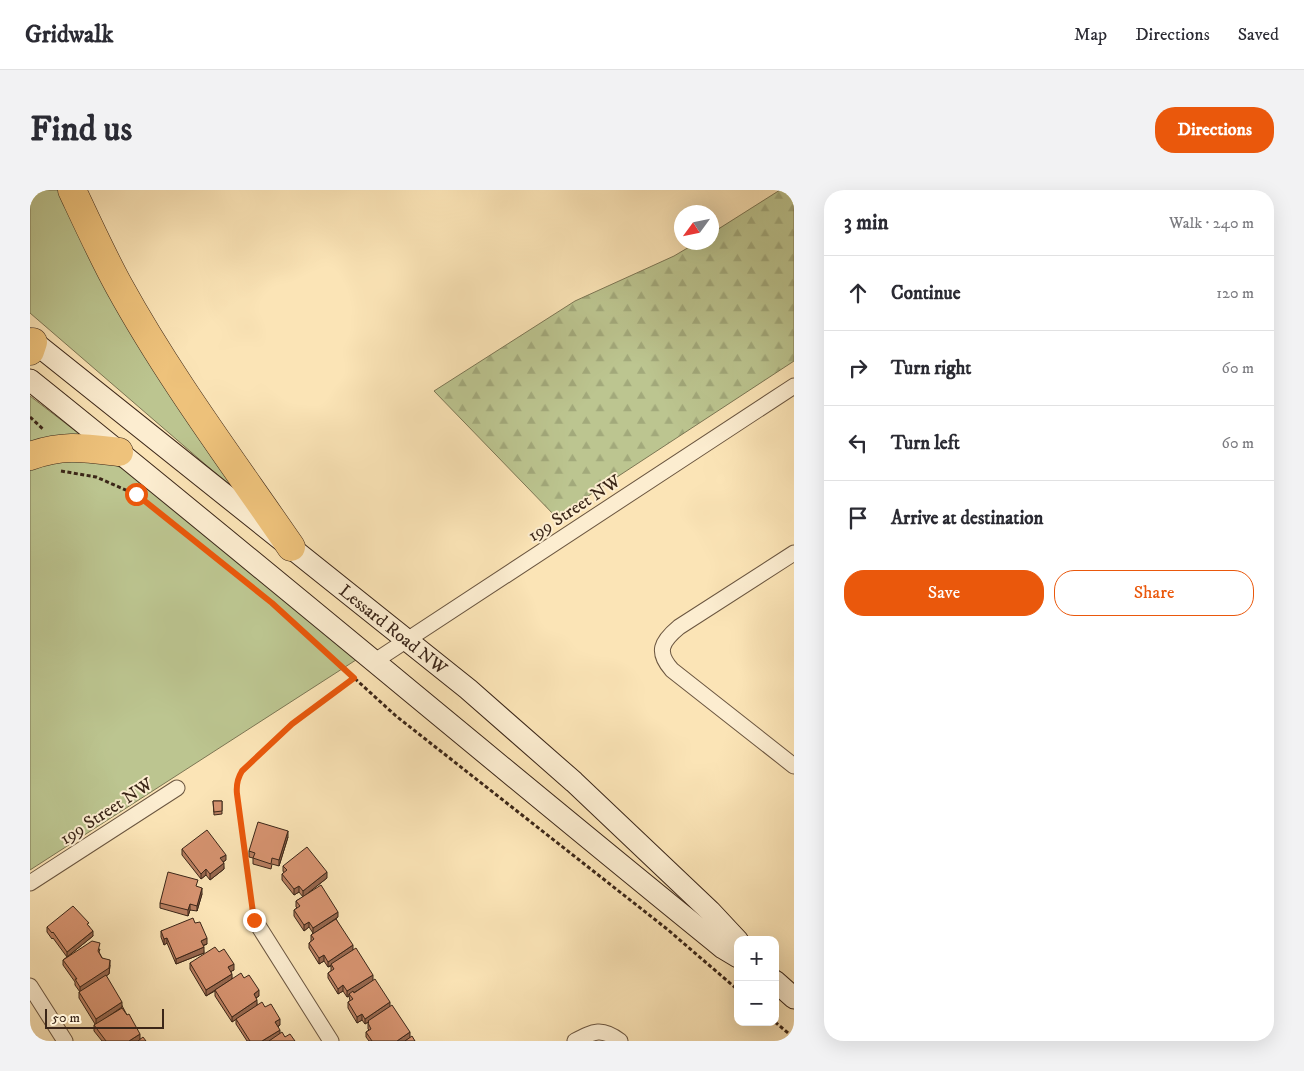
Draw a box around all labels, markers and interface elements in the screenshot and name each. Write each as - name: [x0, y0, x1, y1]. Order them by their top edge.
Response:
- text: Gridwalk: [25, 20, 113, 50]
- text: Map: [1074, 24, 1107, 46]
- text: Directions: [1135, 24, 1210, 46]
- text: Saved: [1238, 24, 1279, 46]
- button: Directions: [1155, 107, 1274, 153]
- text: Find us: [30, 108, 132, 152]
- north arrow: [674, 205, 719, 250]
- text: 3 min: [844, 210, 889, 236]
- text: Walk · 240 m: [1169, 213, 1254, 233]
- icon: ahead: [844, 279, 872, 307]
- text: Continue: [891, 282, 961, 305]
- text: 120 m: [1216, 283, 1254, 303]
- icon: right: [844, 354, 872, 382]
- text: Turn right: [891, 357, 971, 380]
- text: 60 m: [1222, 358, 1254, 378]
- icon: left: [844, 429, 872, 457]
- text: Turn left: [891, 432, 960, 455]
- text: 60 m: [1222, 433, 1254, 453]
- street label: 199 Street NW: [524, 470, 625, 547]
- route start: [125, 483, 148, 506]
- icon: arrive: [844, 504, 872, 532]
- text: Arrive at destination: [891, 507, 1043, 530]
- button: Save: [844, 570, 1044, 616]
- button: Share: [1054, 570, 1254, 616]
- street label: Lessard Road NW: [334, 580, 451, 680]
- street label: 199 Street NW: [56, 773, 157, 850]
- route end: [243, 909, 266, 932]
- map controls: [734, 936, 779, 1026]
- button: +: [734, 936, 779, 981]
- button: −: [734, 981, 779, 1026]
- scale bar: [45, 1006, 164, 1029]
- text: 50 m: [52, 1009, 80, 1027]

